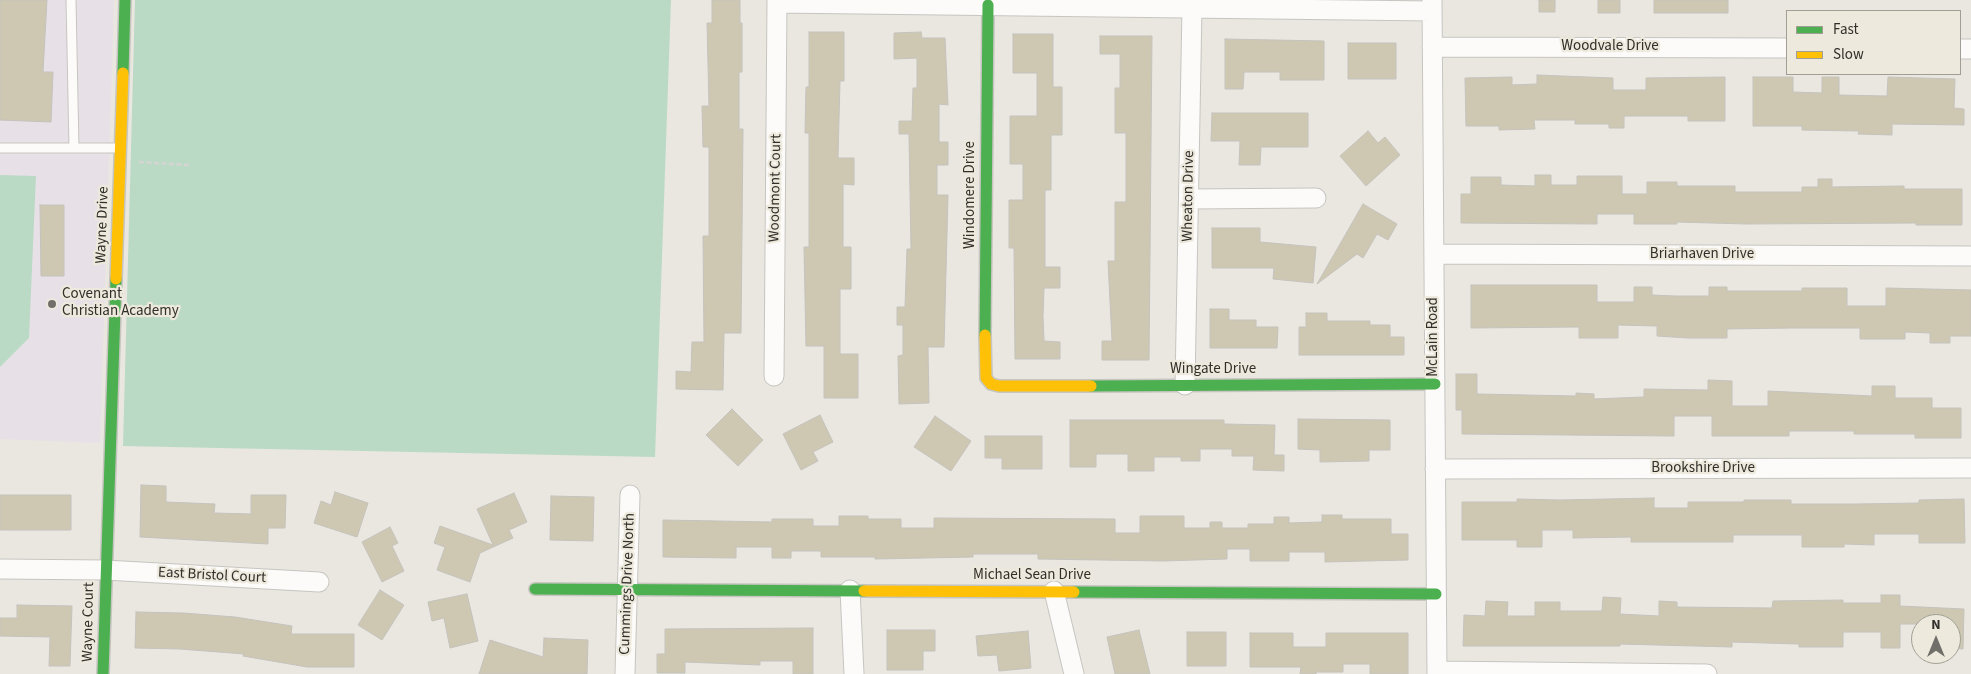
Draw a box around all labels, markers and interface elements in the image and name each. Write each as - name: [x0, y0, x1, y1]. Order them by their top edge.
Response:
- legend: [1786, 10, 1961, 75]
- text: Fast: [1833, 19, 1859, 40]
- street label: Woodvale Drive: [1561, 38, 1659, 56]
- text: Slow: [1833, 44, 1864, 65]
- street label: Woodmont Court: [766, 134, 786, 242]
- street label: Windomere Drive: [962, 141, 980, 249]
- street label: Wheaton Drive: [1179, 150, 1199, 242]
- street label: Wayne Drive: [93, 186, 113, 264]
- street label: Briarhaven Drive: [1650, 246, 1754, 264]
- place label: Covenant Christian Academy: [62, 286, 179, 321]
- street label: McLain Road: [1425, 297, 1443, 377]
- marker: Covenant Christian Academy: [46, 298, 58, 310]
- street label: Wingate Drive: [1170, 361, 1256, 379]
- street label: Brookshire Drive: [1651, 460, 1755, 478]
- street label: Cummings Drive North: [617, 513, 639, 655]
- street label: East Bristol Court: [158, 564, 266, 588]
- street label: Michael Sean Drive: [973, 567, 1091, 585]
- street label: Wayne Court: [79, 582, 99, 662]
- north arrow: [1911, 614, 1961, 664]
- text: N: [1931, 615, 1941, 635]

